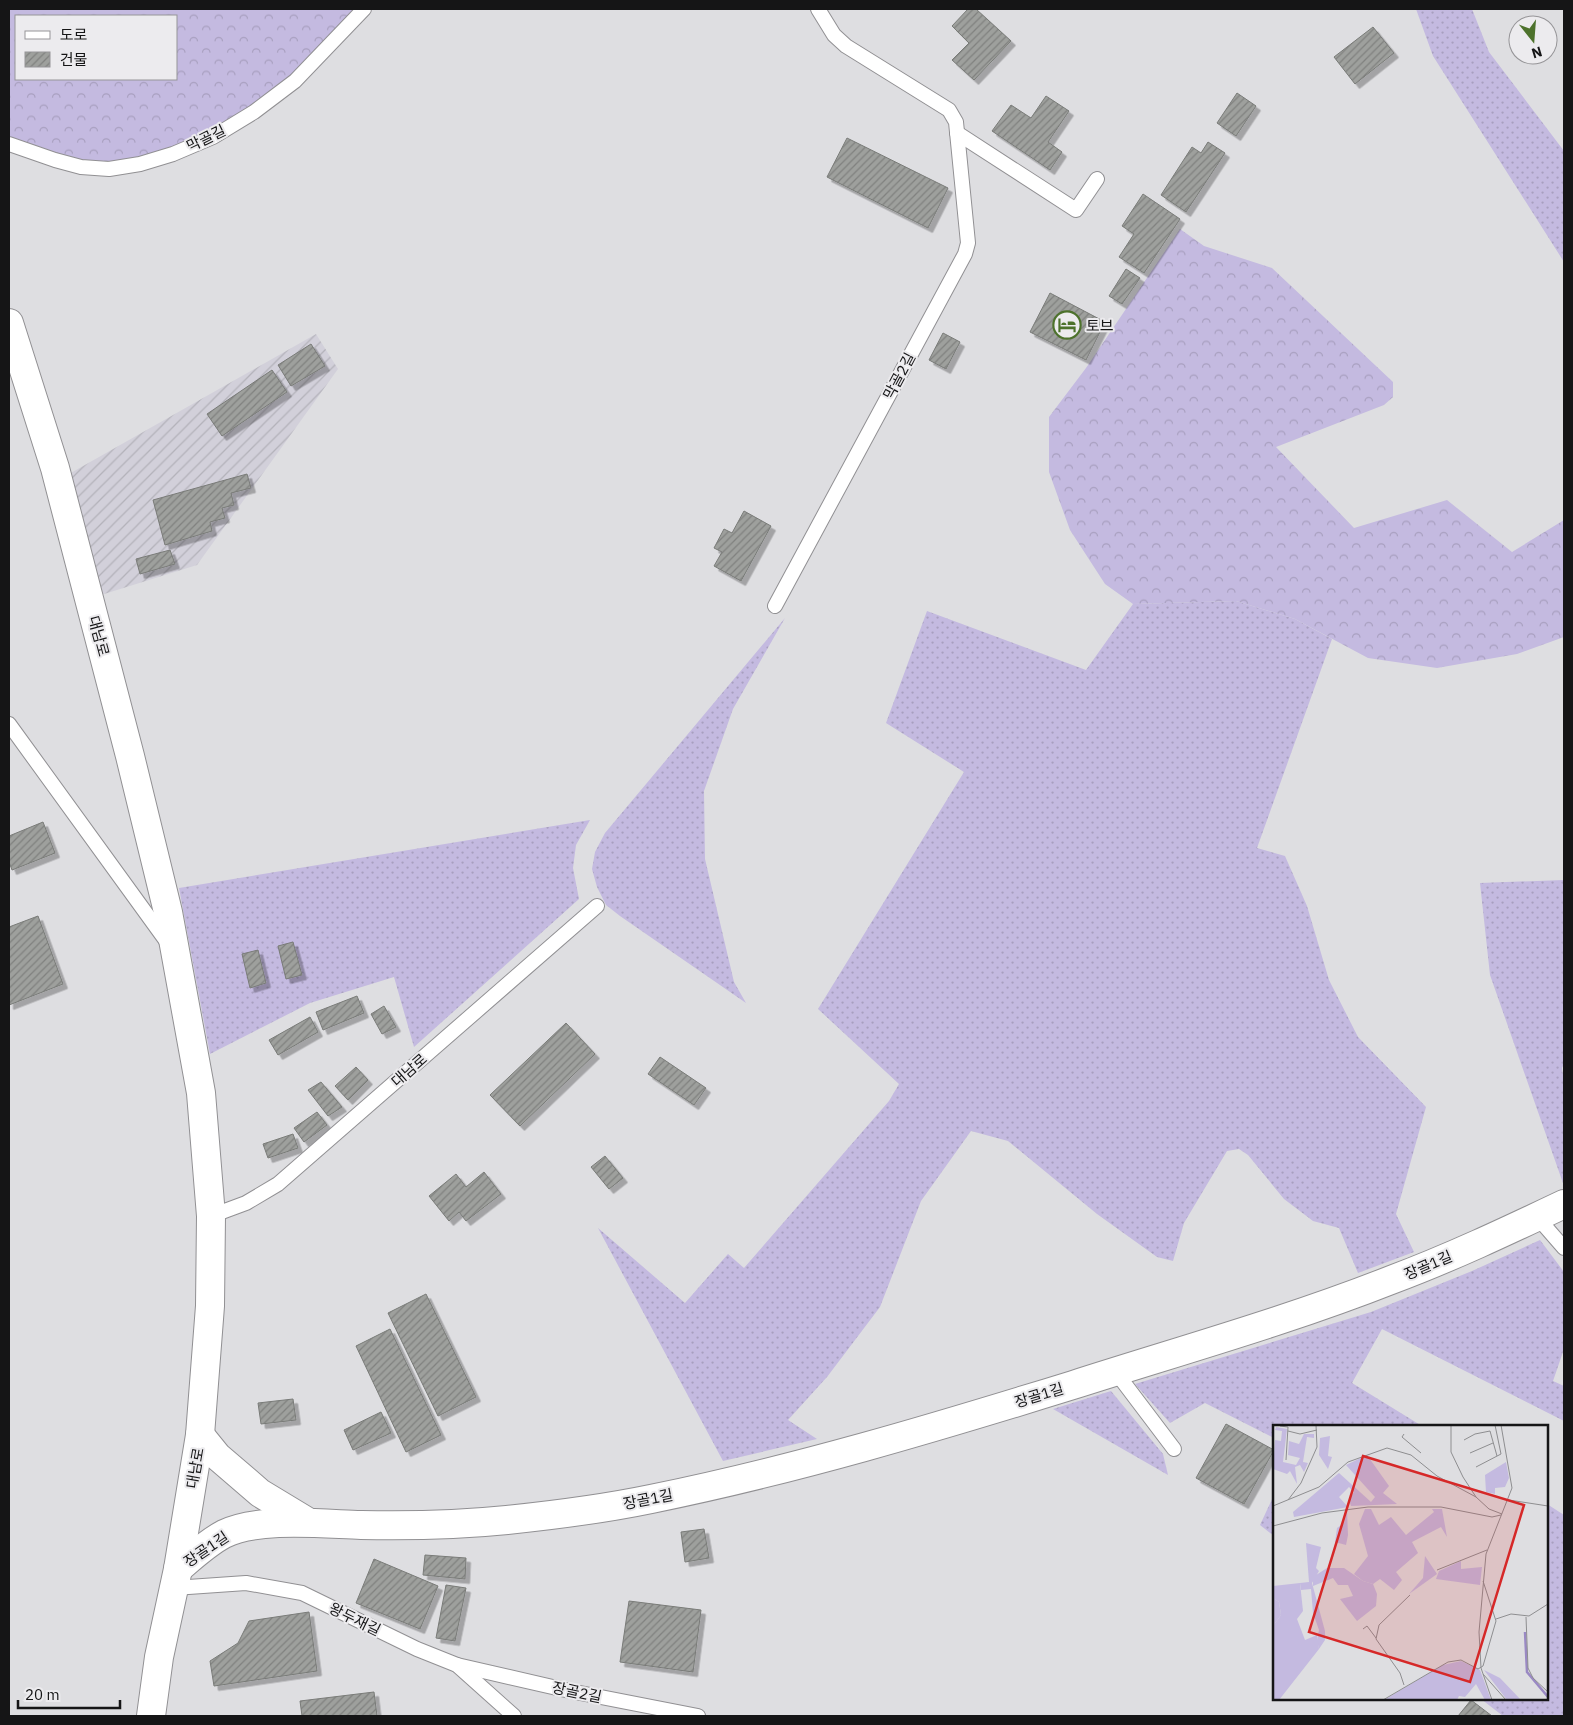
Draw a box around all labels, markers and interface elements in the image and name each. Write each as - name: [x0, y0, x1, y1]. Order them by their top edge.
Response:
- legend: [15, 15, 178, 80]
- north arrow: [1508, 15, 1558, 65]
- text: 도로: [60, 25, 88, 44]
- text: N: [1529, 42, 1544, 63]
- text: 건물: [60, 50, 88, 69]
- street label: 막골길: [183, 120, 229, 156]
- hotel icon: 토브: [1052, 310, 1082, 340]
- place label: 토브: [1086, 316, 1114, 335]
- street label: 막골2길: [879, 349, 919, 403]
- street label: 대남로: [84, 614, 114, 658]
- street label: 대남로: [387, 1049, 431, 1091]
- street label: 장골1길: [1401, 1246, 1455, 1284]
- street label: 장골1길: [1012, 1379, 1066, 1411]
- inset map: [1273, 1425, 1548, 1700]
- street label: 대남로: [182, 1446, 208, 1490]
- street label: 장골1길: [621, 1485, 675, 1513]
- street label: 장골1길: [180, 1527, 232, 1571]
- street label: 왕두재길: [326, 1598, 384, 1640]
- street label: 장골2길: [550, 1677, 604, 1707]
- scale bar: [18, 1678, 120, 1710]
- text: 20 m: [25, 1685, 60, 1704]

